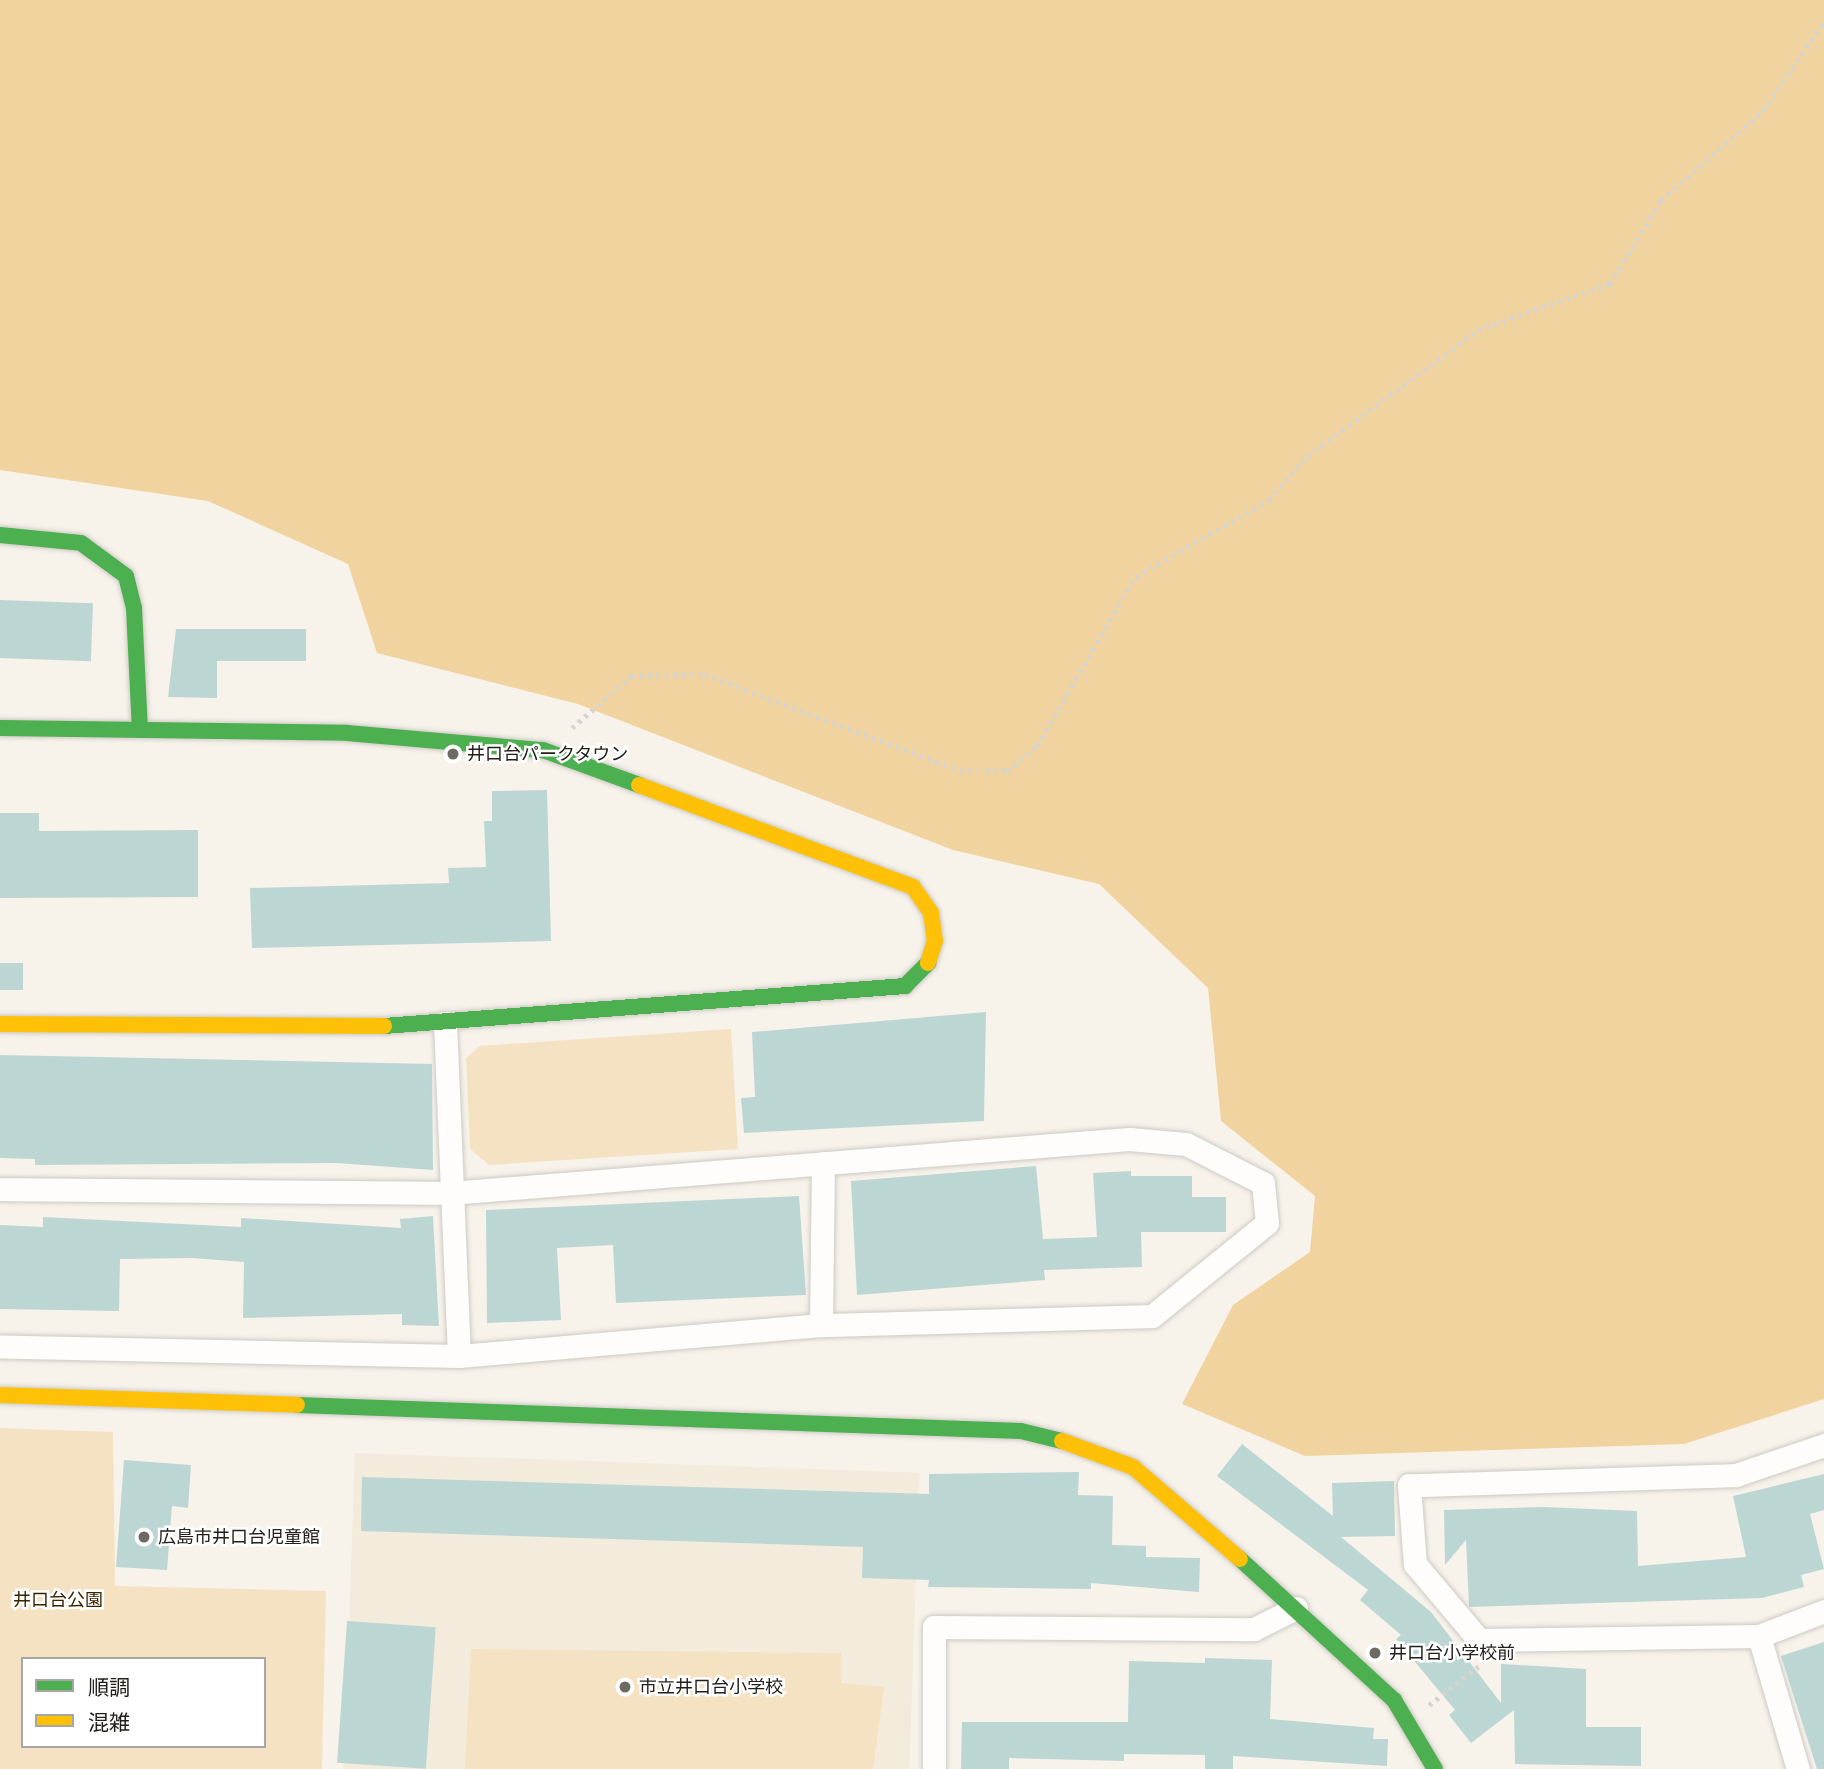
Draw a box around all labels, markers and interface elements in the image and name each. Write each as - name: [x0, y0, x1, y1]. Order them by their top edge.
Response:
- place label: 井口台パークタウン: [467, 743, 629, 765]
- marker: 井口台パークタウン: [445, 746, 461, 762]
- place label: 広島市井口台児童館: [158, 1526, 320, 1548]
- marker: 広島市井口台児童館: [136, 1529, 152, 1545]
- park label: 井口台公園: [13, 1589, 103, 1611]
- place label: 井口台小学校前: [1389, 1642, 1515, 1664]
- marker: 井口台小学校前: [1367, 1645, 1383, 1661]
- legend: [21, 1657, 266, 1748]
- text: 順調: [88, 1674, 130, 1700]
- place label: 市立井口台小学校: [639, 1676, 783, 1698]
- marker: 市立井口台小学校: [617, 1679, 633, 1695]
- text: 混雑: [88, 1709, 130, 1735]

